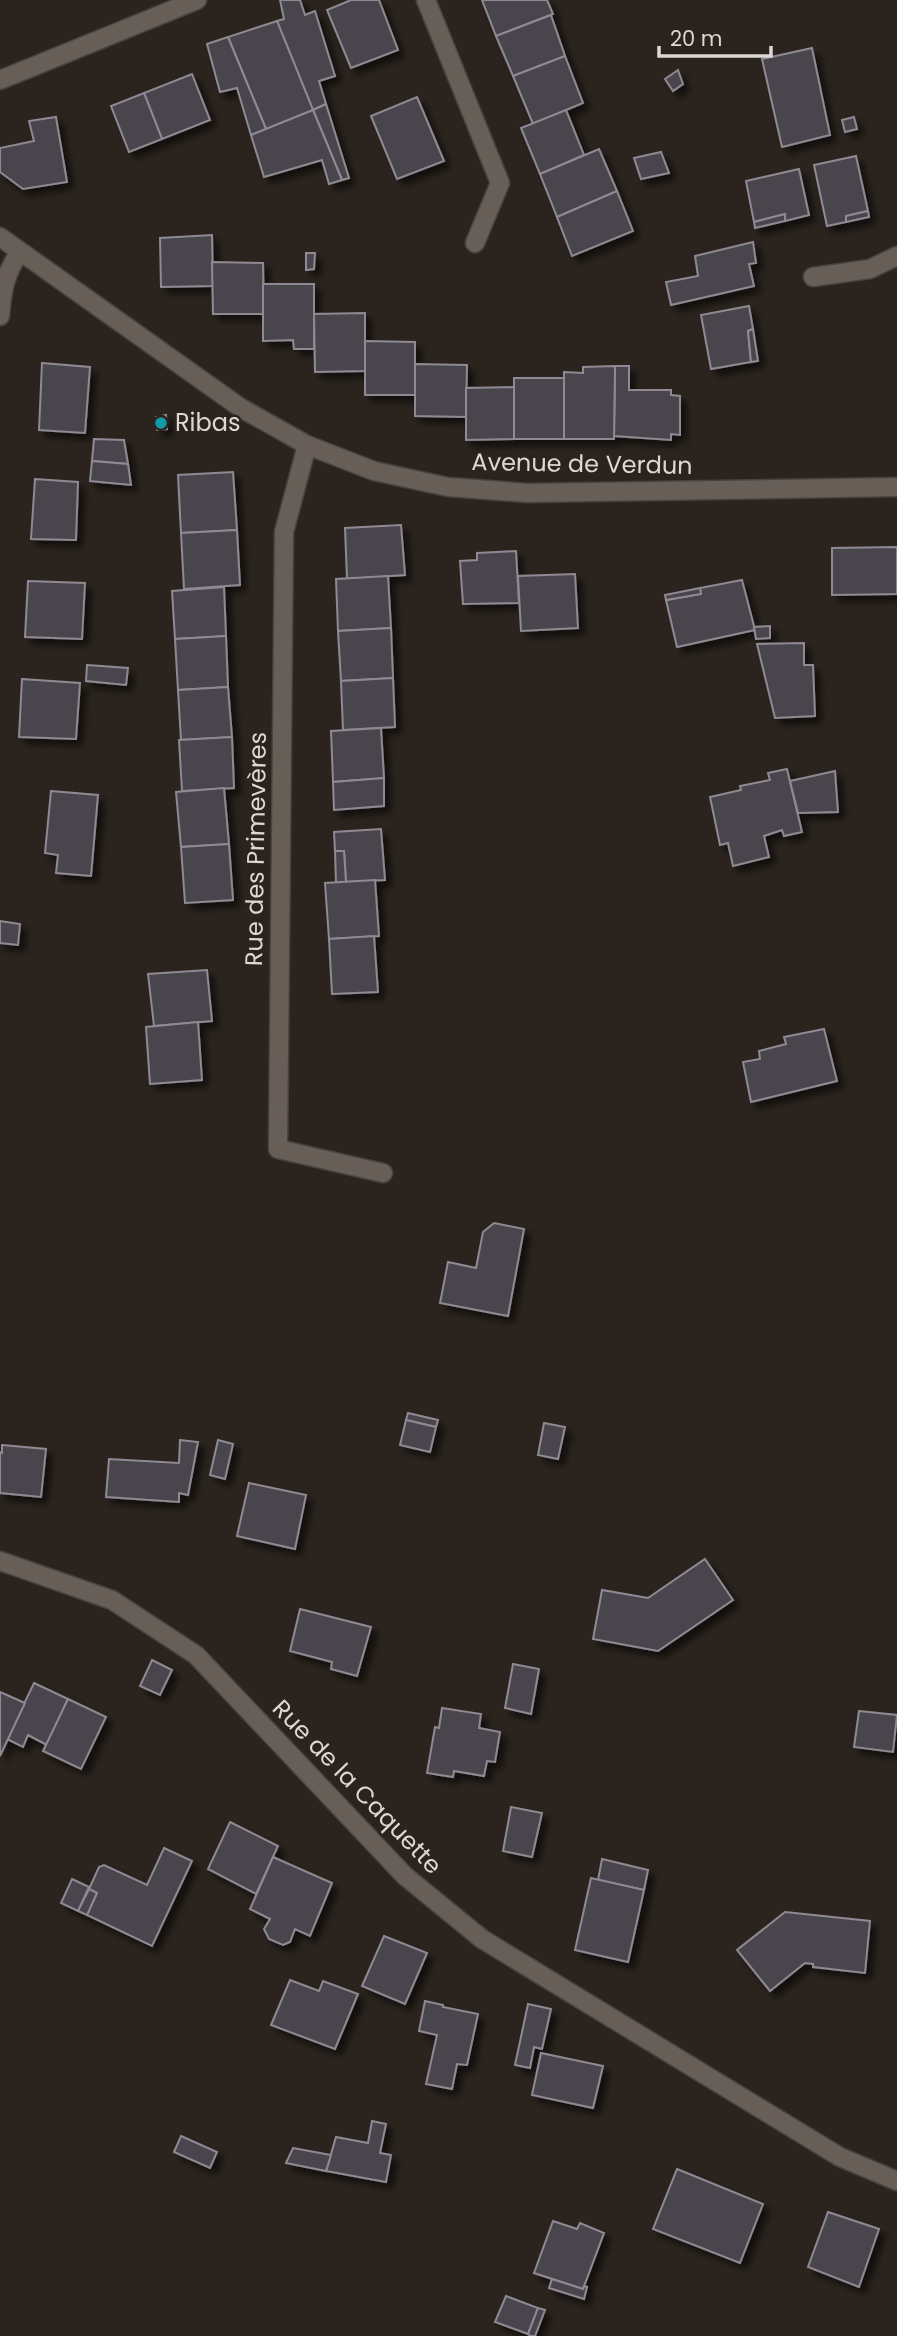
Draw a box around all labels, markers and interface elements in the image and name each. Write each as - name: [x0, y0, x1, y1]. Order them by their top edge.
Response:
- scale bar: [659, 14, 771, 58]
- text: 20 m: [670, 24, 723, 53]
- place label: Ribas: [175, 406, 240, 439]
- marker: Ribas: [153, 415, 169, 431]
- street label: Avenue de Verdun: [471, 445, 693, 482]
- street label: Rue des Primevères: [237, 732, 274, 966]
- street label: Rue de la Caquette: [265, 1692, 449, 1881]

